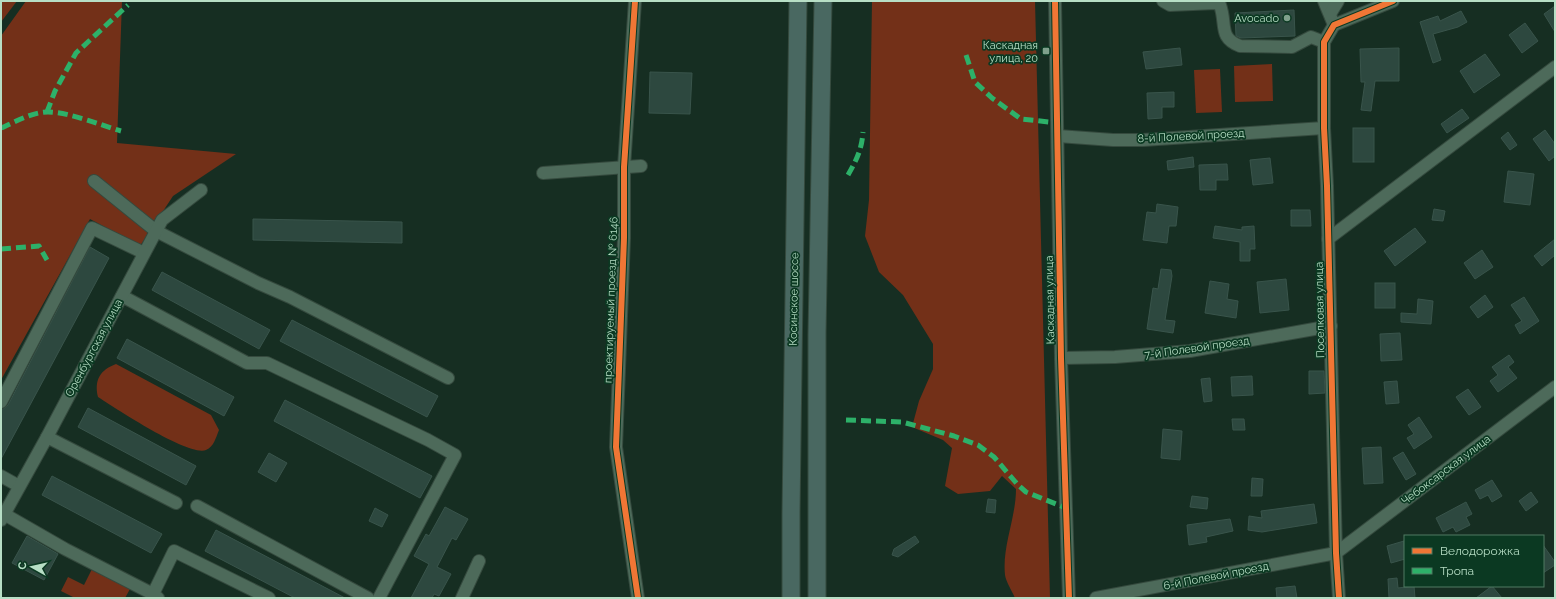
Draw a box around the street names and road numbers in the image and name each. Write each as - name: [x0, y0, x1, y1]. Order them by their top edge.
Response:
- street label: 8-й Полевой проезд: [1137, 127, 1245, 145]
- street label: проектируемый проезд № 6146: [602, 216, 620, 383]
- street label: Косинское шоссе: [787, 252, 801, 346]
- street label: Каскадная улица: [1043, 255, 1057, 345]
- street label: Поселковая улица: [1313, 262, 1327, 358]
- street label: Оренбургская улица: [63, 297, 125, 399]
- street label: 7-й Полевой проезд: [1144, 334, 1251, 362]
- street label: Чебоксарская улица: [1399, 432, 1493, 508]
- street label: 6-й Полевой проезд: [1162, 559, 1270, 593]

